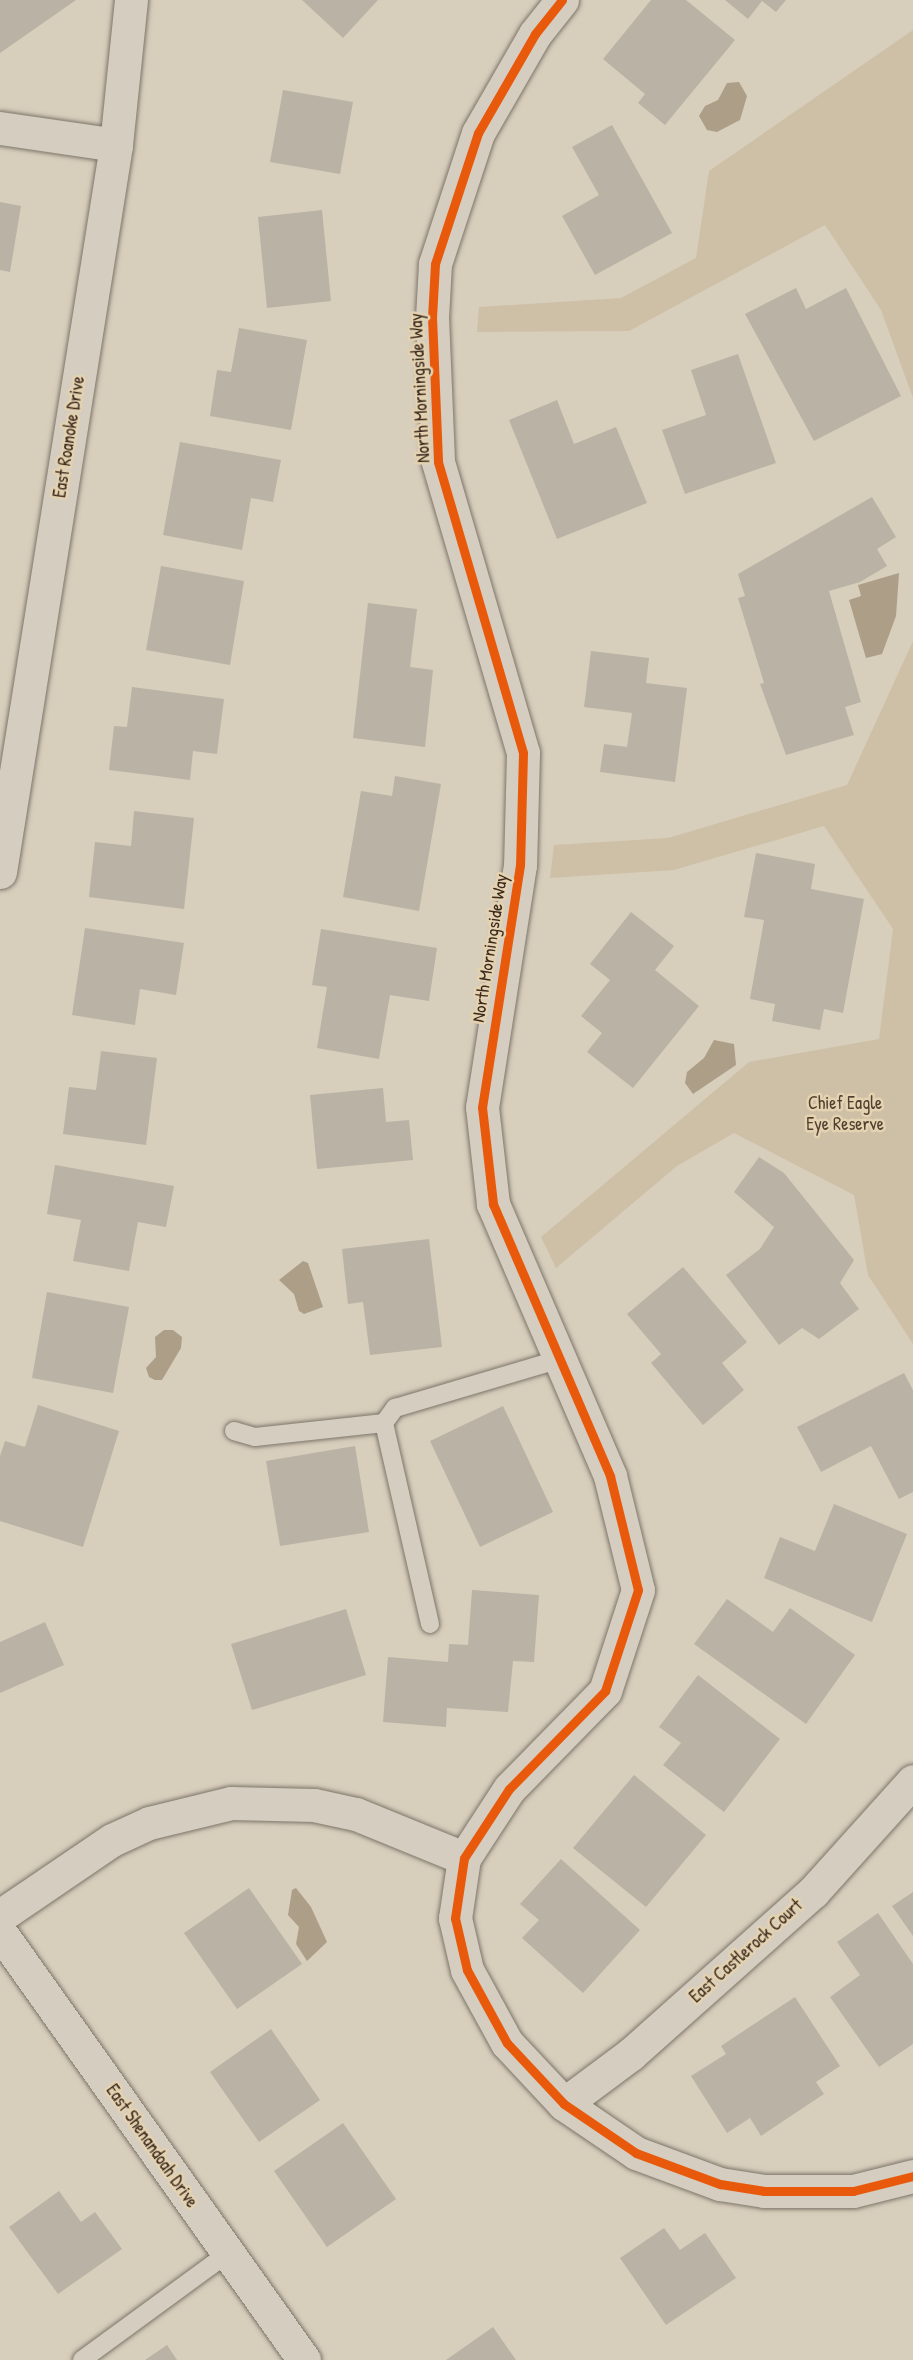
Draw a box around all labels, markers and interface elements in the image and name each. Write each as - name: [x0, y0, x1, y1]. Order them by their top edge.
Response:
- street label: North Morningside Way: [405, 313, 435, 463]
- street label: East Roanoke Drive: [49, 375, 89, 499]
- street label: North Morningside Way: [468, 872, 512, 1024]
- park label: Chief Eagle Eye Reserve: [806, 1093, 884, 1136]
- street label: East Castlerock Court: [685, 1895, 807, 2007]
- street label: East Shenandoah Drive: [101, 2080, 203, 2212]

